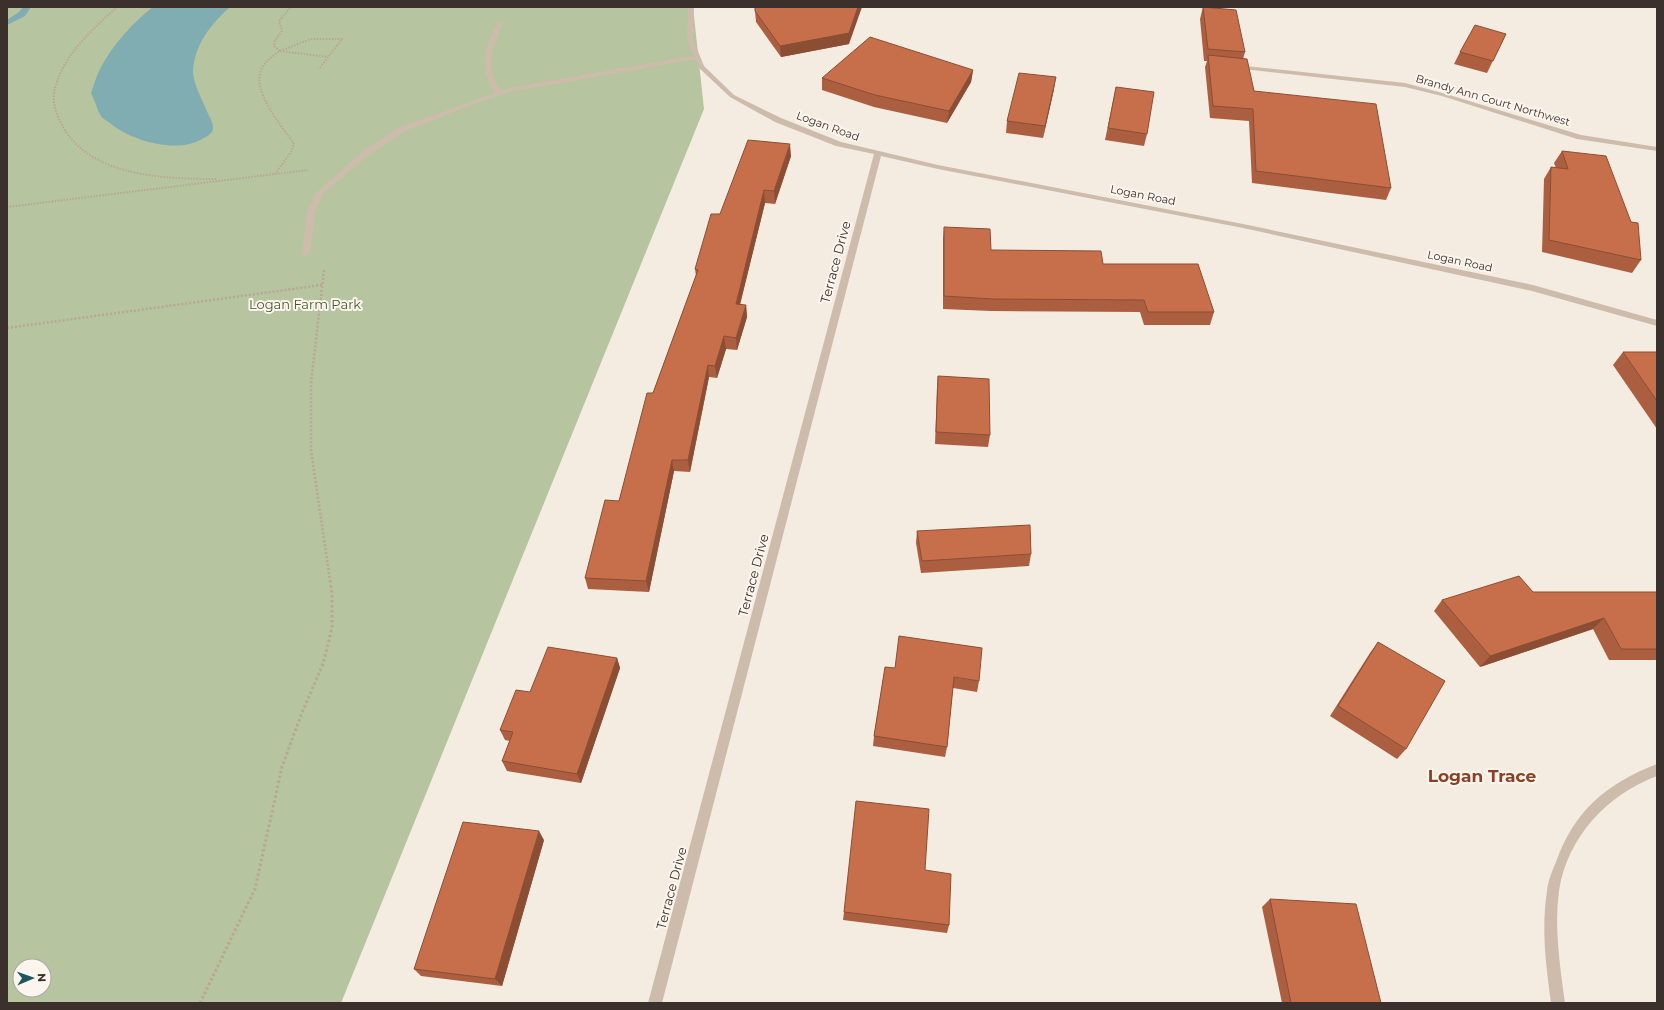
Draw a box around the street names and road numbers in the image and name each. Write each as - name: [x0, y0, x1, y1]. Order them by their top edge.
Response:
- street label: Brandy Ann Court Northwest: [1414, 71, 1572, 129]
- street label: Logan Road: [794, 108, 862, 144]
- street label: Logan Road: [1109, 182, 1177, 208]
- street label: Terrace Drive: [816, 219, 854, 305]
- street label: Logan Road: [1426, 247, 1494, 275]
- street label: Terrace Drive: [734, 532, 772, 618]
- street label: Terrace Drive: [652, 845, 690, 931]

